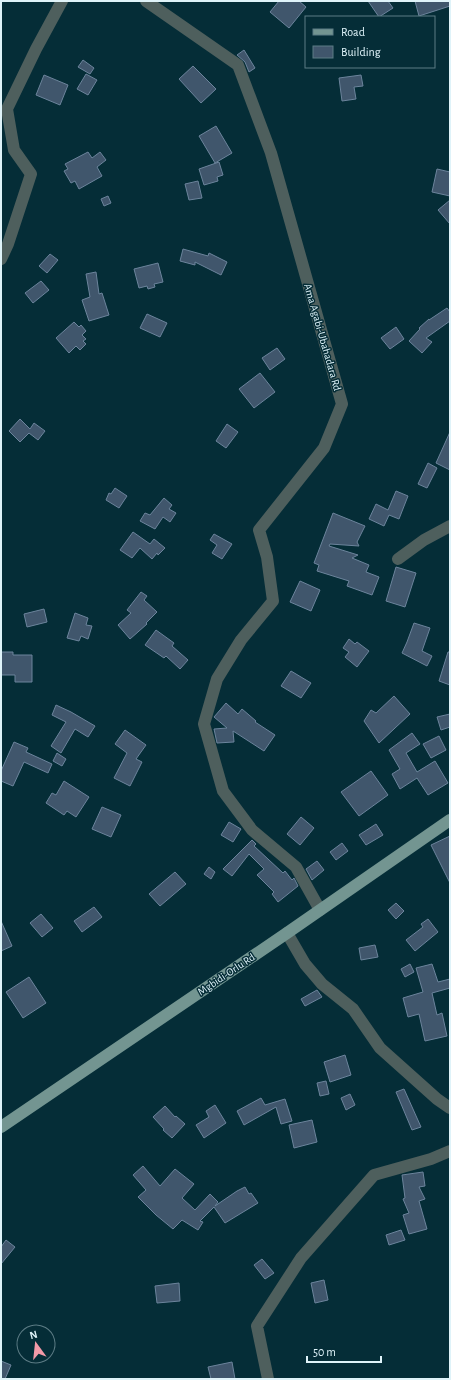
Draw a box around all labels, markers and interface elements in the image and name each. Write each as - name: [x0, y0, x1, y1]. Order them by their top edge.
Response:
- legend: [305, 16, 435, 68]
- text: Road: [341, 26, 365, 38]
- text: Building: [341, 46, 381, 58]
- street label: Ama Agabi-Ubahadara Rd: [302, 282, 343, 392]
- street label: Mgbidi-Orlu Rd: [196, 951, 257, 997]
- north arrow: [16, 1324, 56, 1364]
- text: N: [28, 1329, 39, 1341]
- scale bar: [307, 1338, 381, 1364]
- text: 50 m: [313, 1346, 336, 1358]

